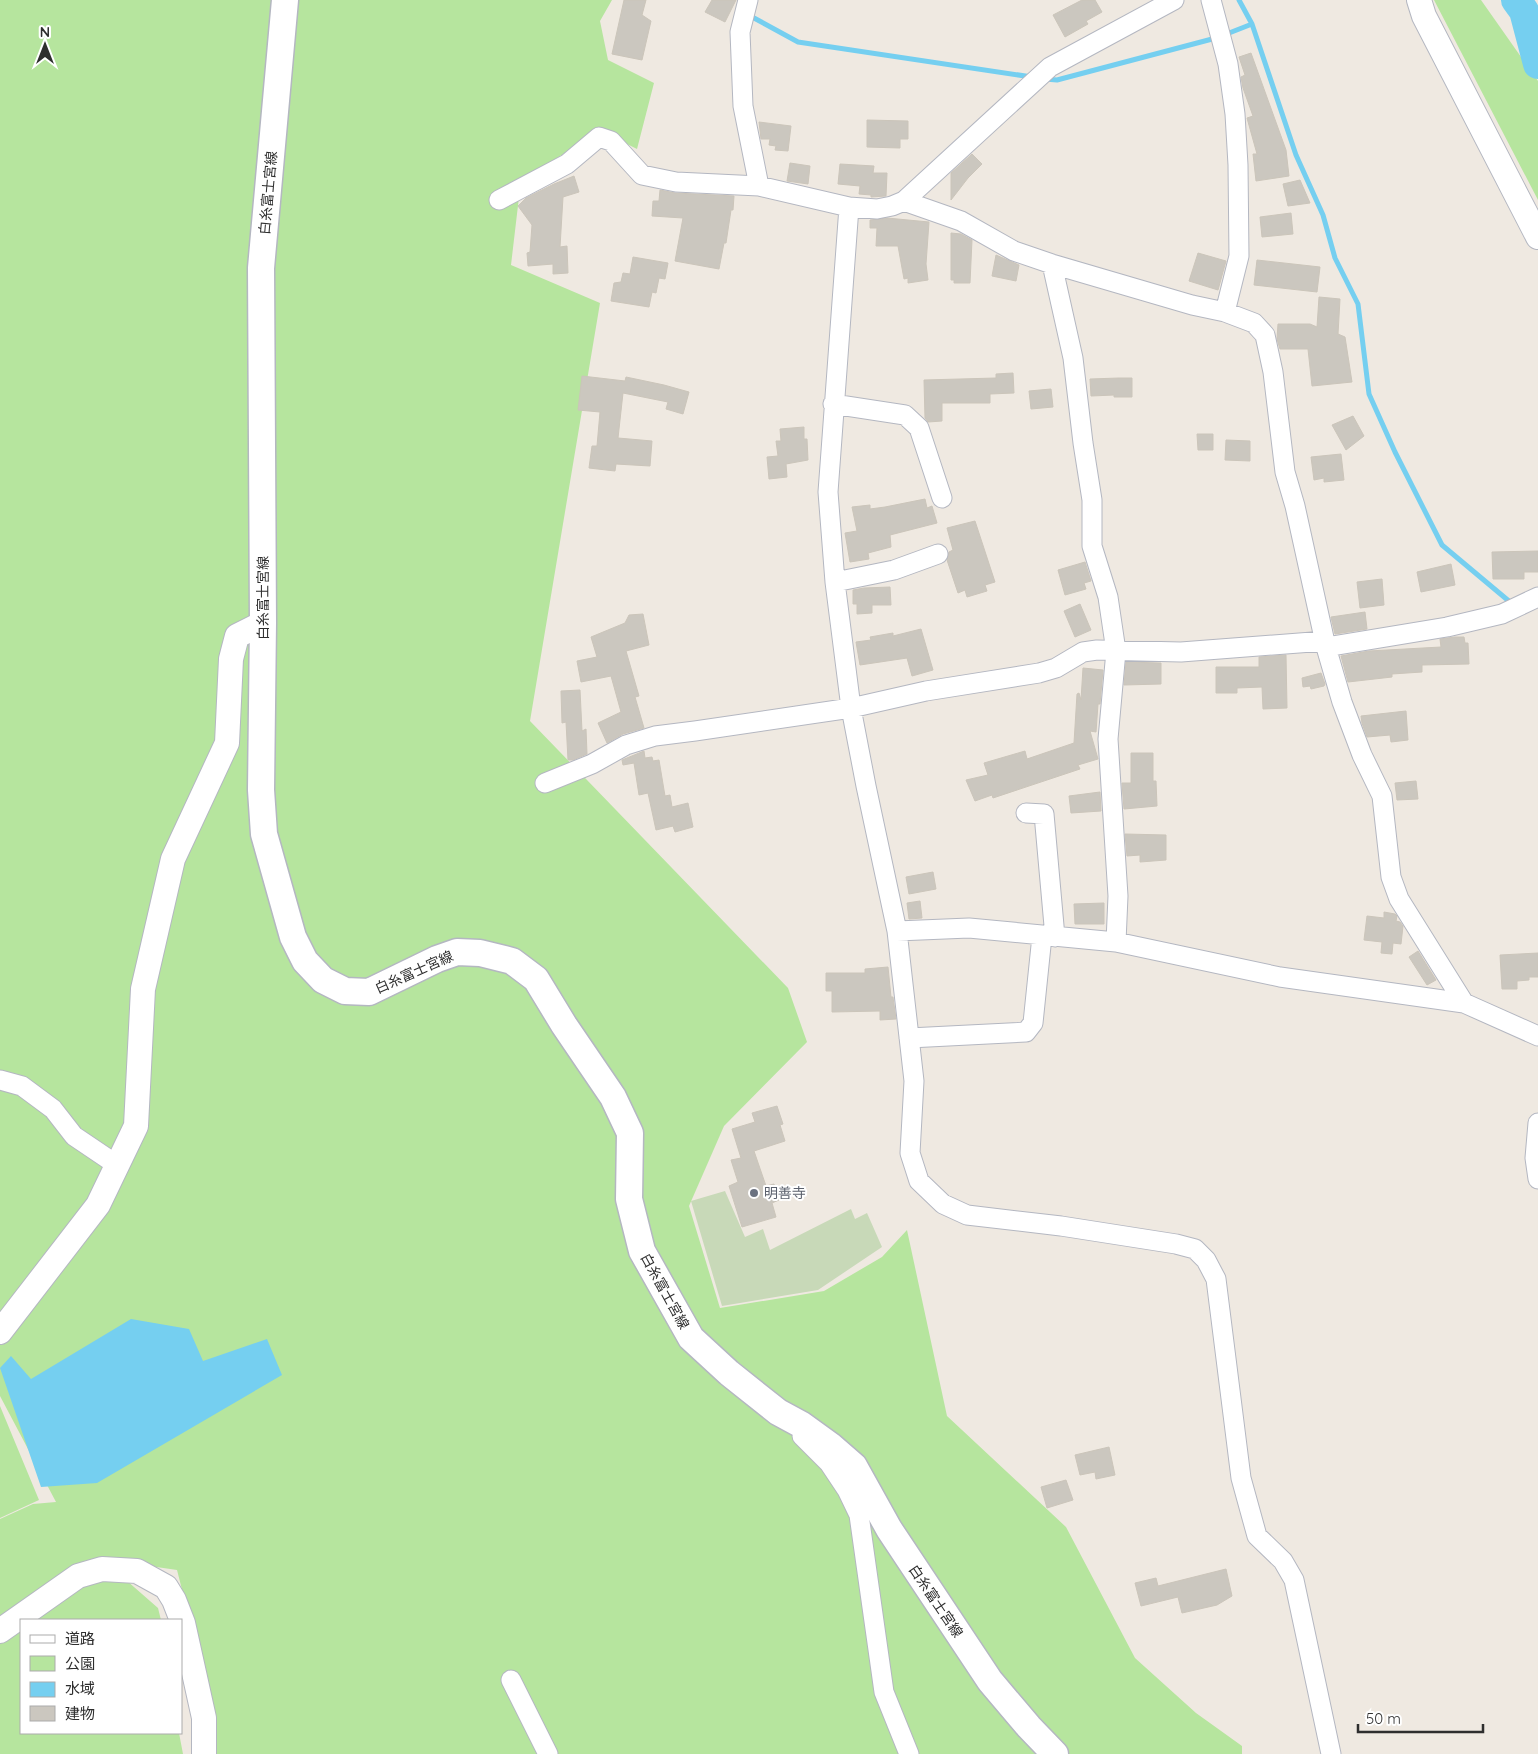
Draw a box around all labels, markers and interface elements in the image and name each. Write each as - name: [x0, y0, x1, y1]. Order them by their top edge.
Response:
- north arrow: [20, 20, 70, 70]
- text: N: [40, 23, 50, 41]
- street label: 白糸富士宮線: [255, 150, 281, 236]
- street label: 白糸富士宮線: [254, 556, 272, 640]
- street label: 白糸富士宮線: [372, 947, 456, 997]
- place label: 明善寺: [764, 1184, 806, 1202]
- marker: 明善寺: [748, 1187, 760, 1199]
- street label: 白糸富士宮線: [637, 1250, 693, 1332]
- street label: 白糸富士宮線: [905, 1561, 967, 1641]
- legend: [20, 1619, 182, 1734]
- text: 道路: [65, 1629, 95, 1648]
- text: 公園: [65, 1654, 95, 1673]
- text: 水域: [65, 1679, 95, 1698]
- scale bar: [1358, 1702, 1483, 1734]
- text: 建物: [65, 1704, 95, 1723]
- text: 50 m: [1366, 1709, 1401, 1728]

